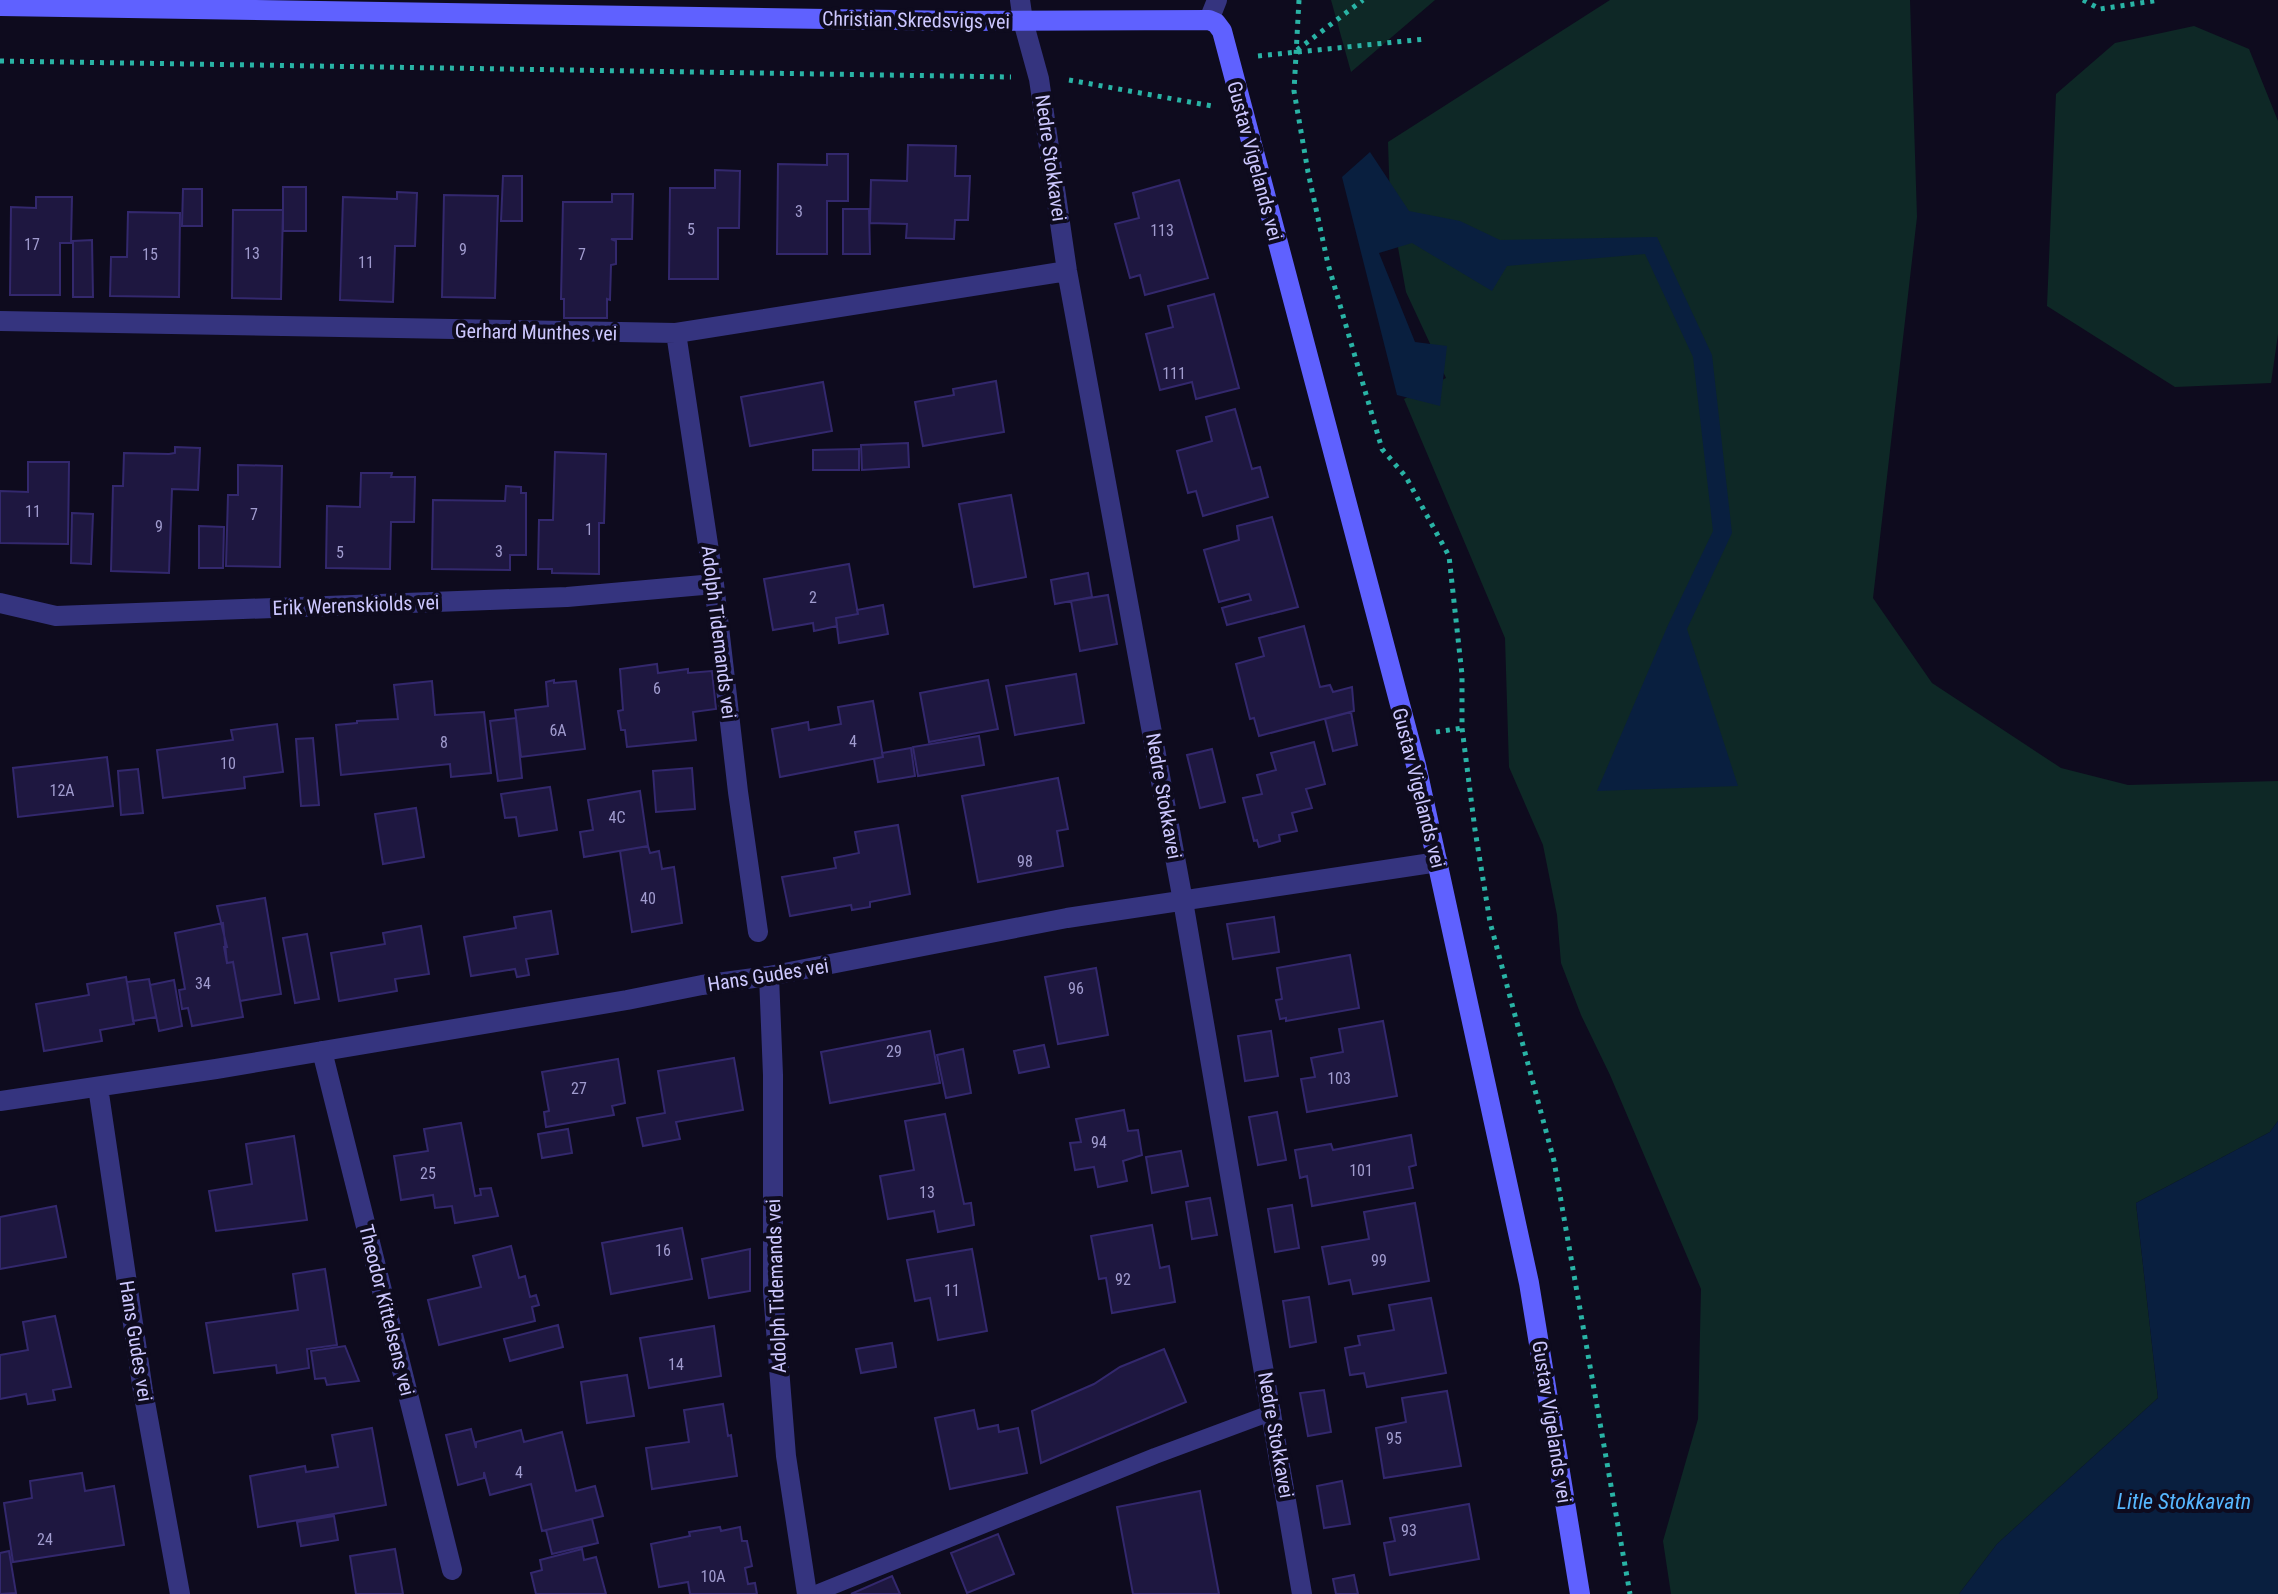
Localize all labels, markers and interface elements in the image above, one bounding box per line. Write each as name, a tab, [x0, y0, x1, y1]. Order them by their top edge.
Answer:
street label: Christian Skredsvigs vei	[822, 6, 1010, 34]
street label: Gustav Vigelands vei	[1222, 79, 1288, 243]
street label: Nedre Stokkavei	[1030, 93, 1072, 223]
house number: 3	[795, 202, 803, 221]
house number: 5	[687, 220, 695, 239]
house number: 113	[1150, 221, 1174, 240]
house number: 17	[24, 235, 40, 254]
house number: 9	[459, 240, 467, 259]
house number: 13	[244, 244, 260, 263]
house number: 15	[142, 245, 158, 264]
house number: 7	[578, 245, 586, 264]
house number: 11	[358, 253, 374, 272]
street label: Gerhard Munthes vei	[455, 319, 617, 345]
house number: 111	[1162, 364, 1186, 383]
house number: 11	[25, 502, 41, 521]
house number: 7	[250, 505, 258, 524]
house number: 9	[155, 517, 163, 536]
house number: 1	[585, 520, 593, 539]
house number: 3	[495, 542, 503, 561]
house number: 5	[336, 543, 344, 562]
street label: Adolph Tidemands vei	[696, 544, 742, 720]
house number: 2	[809, 588, 817, 607]
street label: Erik Werenskiolds vei	[272, 590, 440, 620]
house number: 6	[653, 679, 661, 698]
street label: Gustav Vigelands vei	[1388, 706, 1450, 870]
house number: 6A	[549, 721, 567, 740]
street label: Nedre Stokkavei	[1141, 731, 1187, 861]
house number: 4	[849, 732, 857, 751]
house number: 8	[440, 733, 448, 752]
house number: 10	[220, 754, 236, 773]
house number: 12A	[49, 781, 75, 800]
house number: 4C	[609, 808, 625, 827]
house number: 98	[1017, 852, 1033, 871]
house number: 40	[640, 889, 656, 908]
street label: Hans Gudes vei	[706, 954, 830, 996]
house number: 34	[195, 974, 211, 993]
house number: 96	[1068, 979, 1084, 998]
house number: 29	[886, 1042, 902, 1061]
house number: 103	[1327, 1069, 1351, 1088]
house number: 27	[571, 1079, 587, 1098]
house number: 94	[1091, 1133, 1107, 1152]
house number: 101	[1349, 1161, 1373, 1180]
house number: 25	[420, 1164, 436, 1183]
house number: 13	[919, 1183, 935, 1202]
street label: Adolph Tidemands vei	[761, 1198, 791, 1374]
street label: Theodor Kittelsens vei	[354, 1222, 420, 1398]
house number: 16	[655, 1241, 671, 1260]
house number: 99	[1371, 1251, 1387, 1270]
house number: 92	[1115, 1270, 1131, 1289]
street label: Hans Gudes vei	[115, 1279, 157, 1403]
house number: 11	[944, 1281, 960, 1300]
street label: Gustav Vigelands vei	[1527, 1339, 1577, 1505]
house number: 14	[668, 1355, 684, 1374]
street label: Nedre Stokkavei	[1253, 1370, 1299, 1500]
house number: 95	[1386, 1429, 1402, 1448]
house number: 4	[515, 1463, 523, 1482]
water label: Litle Stokkavatn	[2117, 1489, 2251, 1514]
house number: 93	[1401, 1521, 1417, 1540]
house number: 24	[37, 1530, 53, 1549]
house number: 10A	[700, 1567, 726, 1586]

